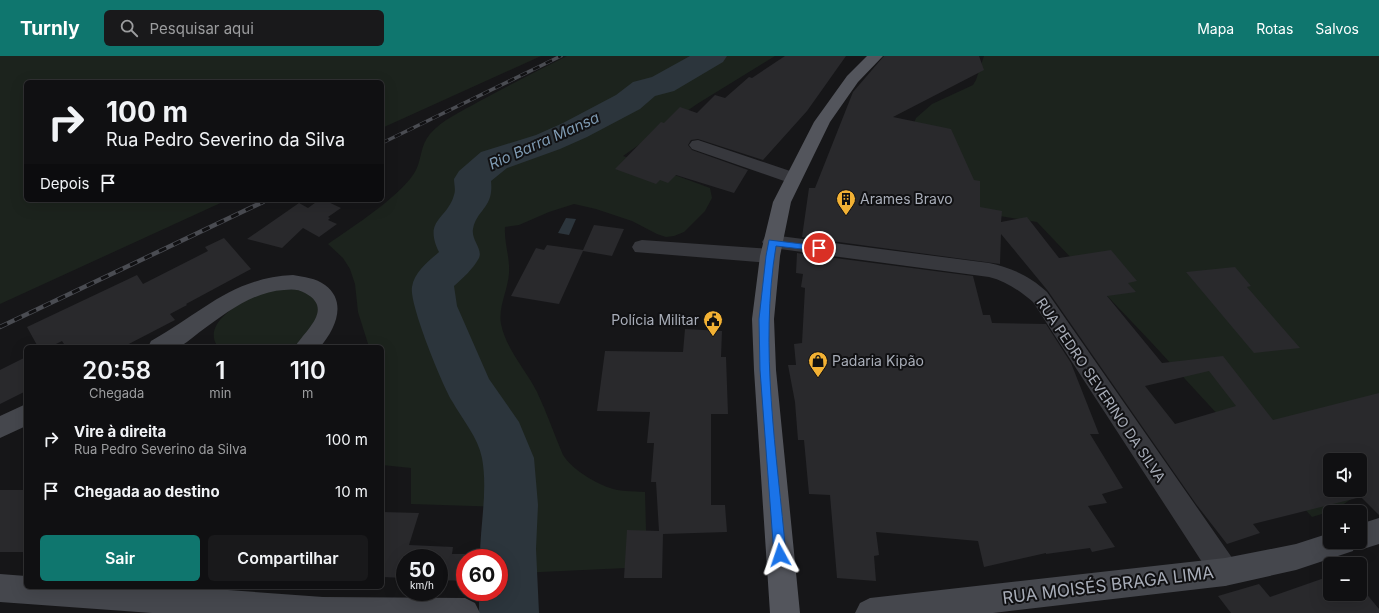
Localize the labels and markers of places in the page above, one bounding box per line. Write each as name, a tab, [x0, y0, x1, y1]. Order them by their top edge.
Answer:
building icon: Arames Bravo	[835, 188, 857, 216]
place label: Arames Bravo	[860, 190, 953, 207]
pin	[802, 231, 836, 265]
public building icon: Polícia Militar	[702, 309, 724, 337]
place label: Polícia Militar	[611, 311, 699, 328]
shop icon: Padaria Kipão	[807, 350, 829, 378]
place label: Padaria Kipão	[832, 352, 924, 369]

